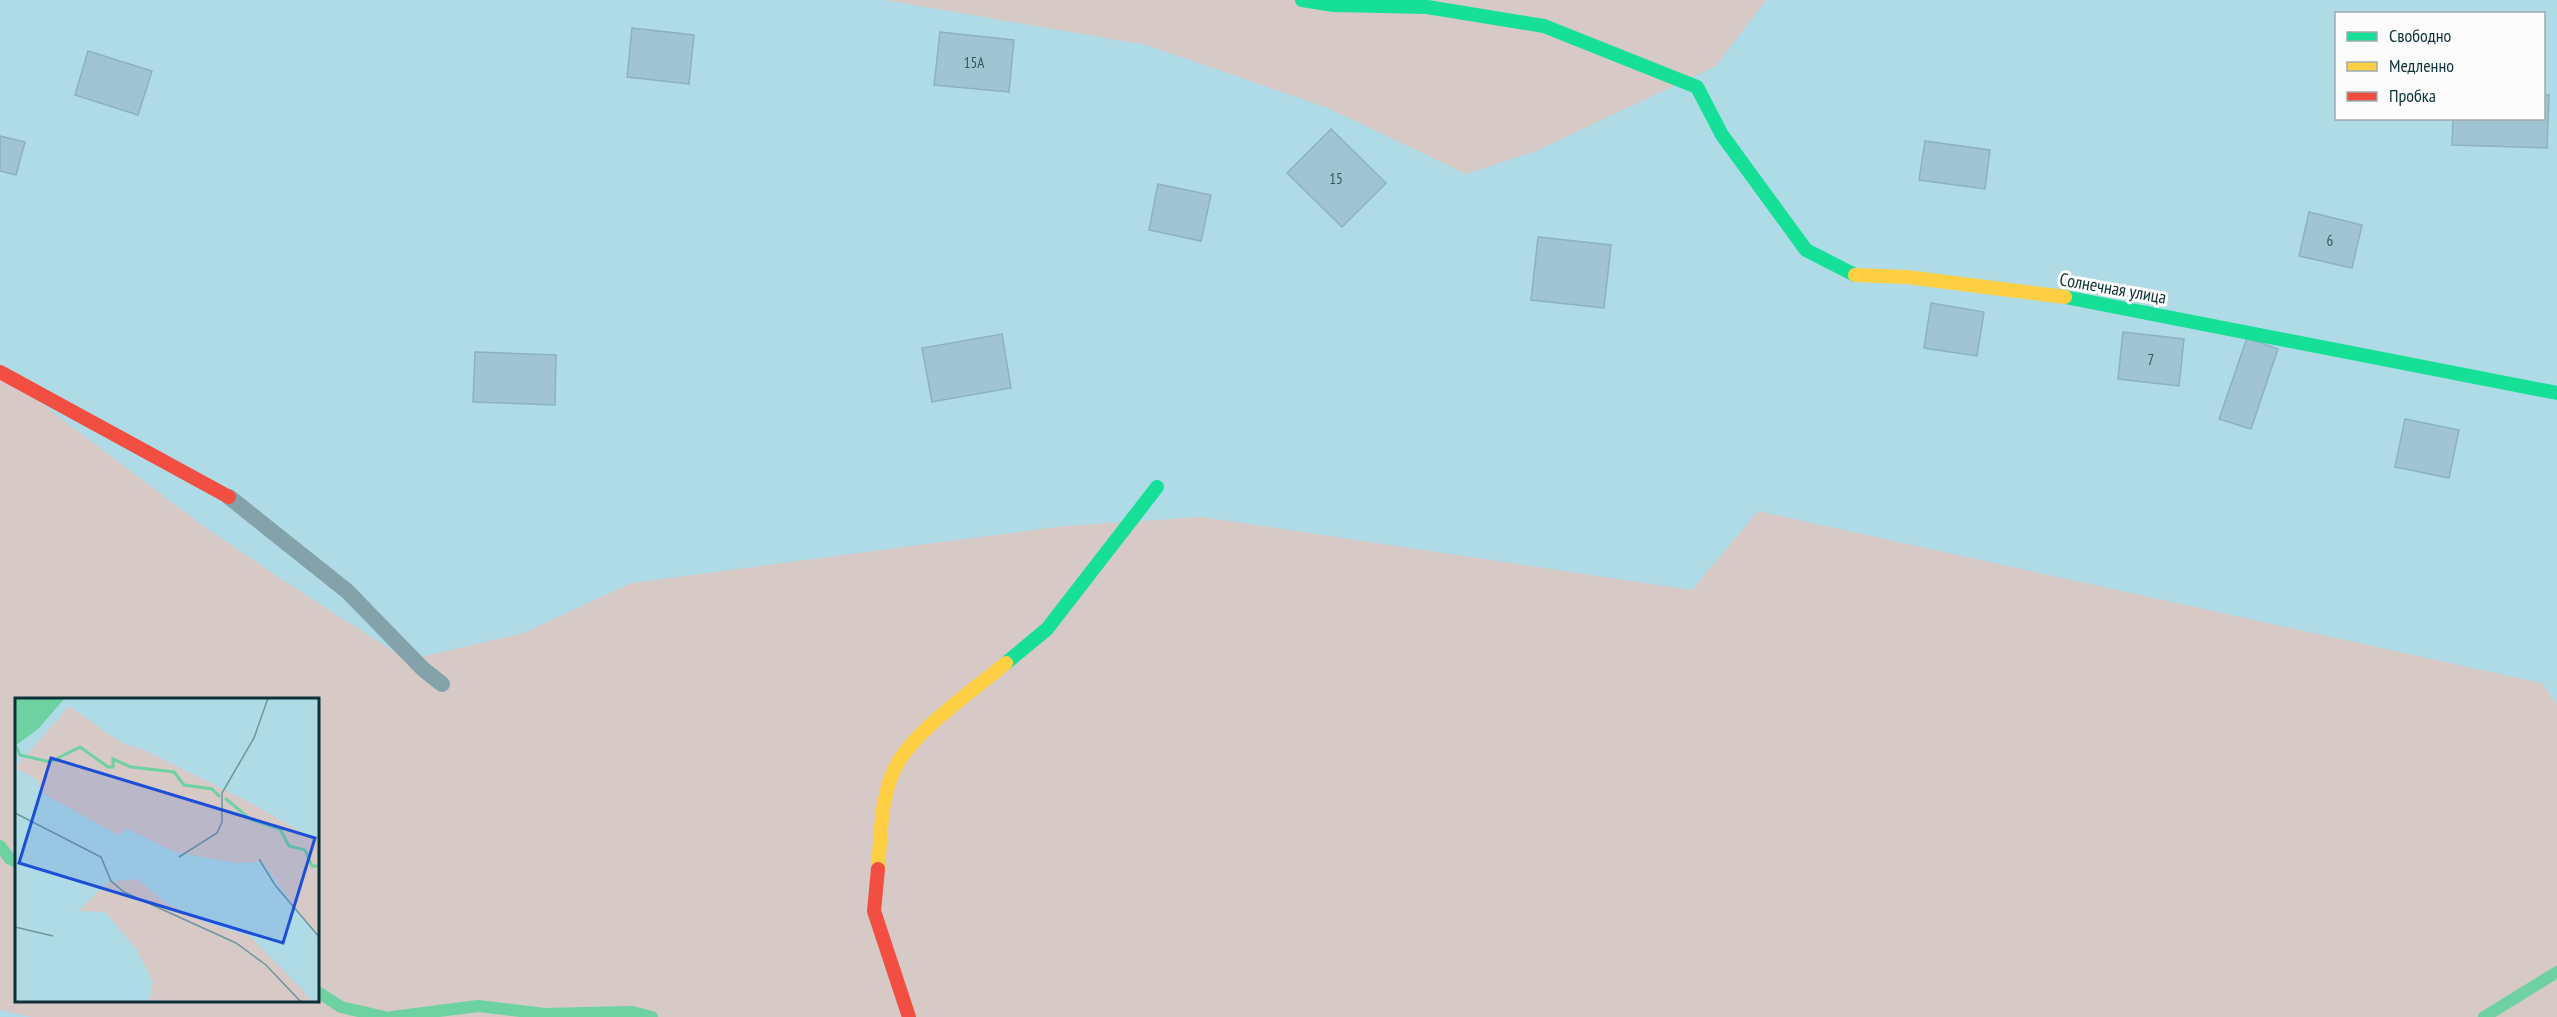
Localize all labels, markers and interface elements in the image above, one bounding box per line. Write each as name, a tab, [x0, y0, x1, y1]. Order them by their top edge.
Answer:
legend	[2335, 12, 2545, 120]
text: Свободно	[2389, 24, 2452, 47]
house number: 15А	[964, 53, 985, 72]
text: Медленно	[2389, 54, 2454, 77]
text: Пробка	[2389, 84, 2436, 107]
house number: 15	[1329, 169, 1343, 188]
house number: 6	[2327, 231, 2334, 250]
street label: Солнечная улица	[2058, 267, 2168, 309]
house number: 7	[2148, 350, 2154, 369]
inset map	[15, 698, 320, 1002]

